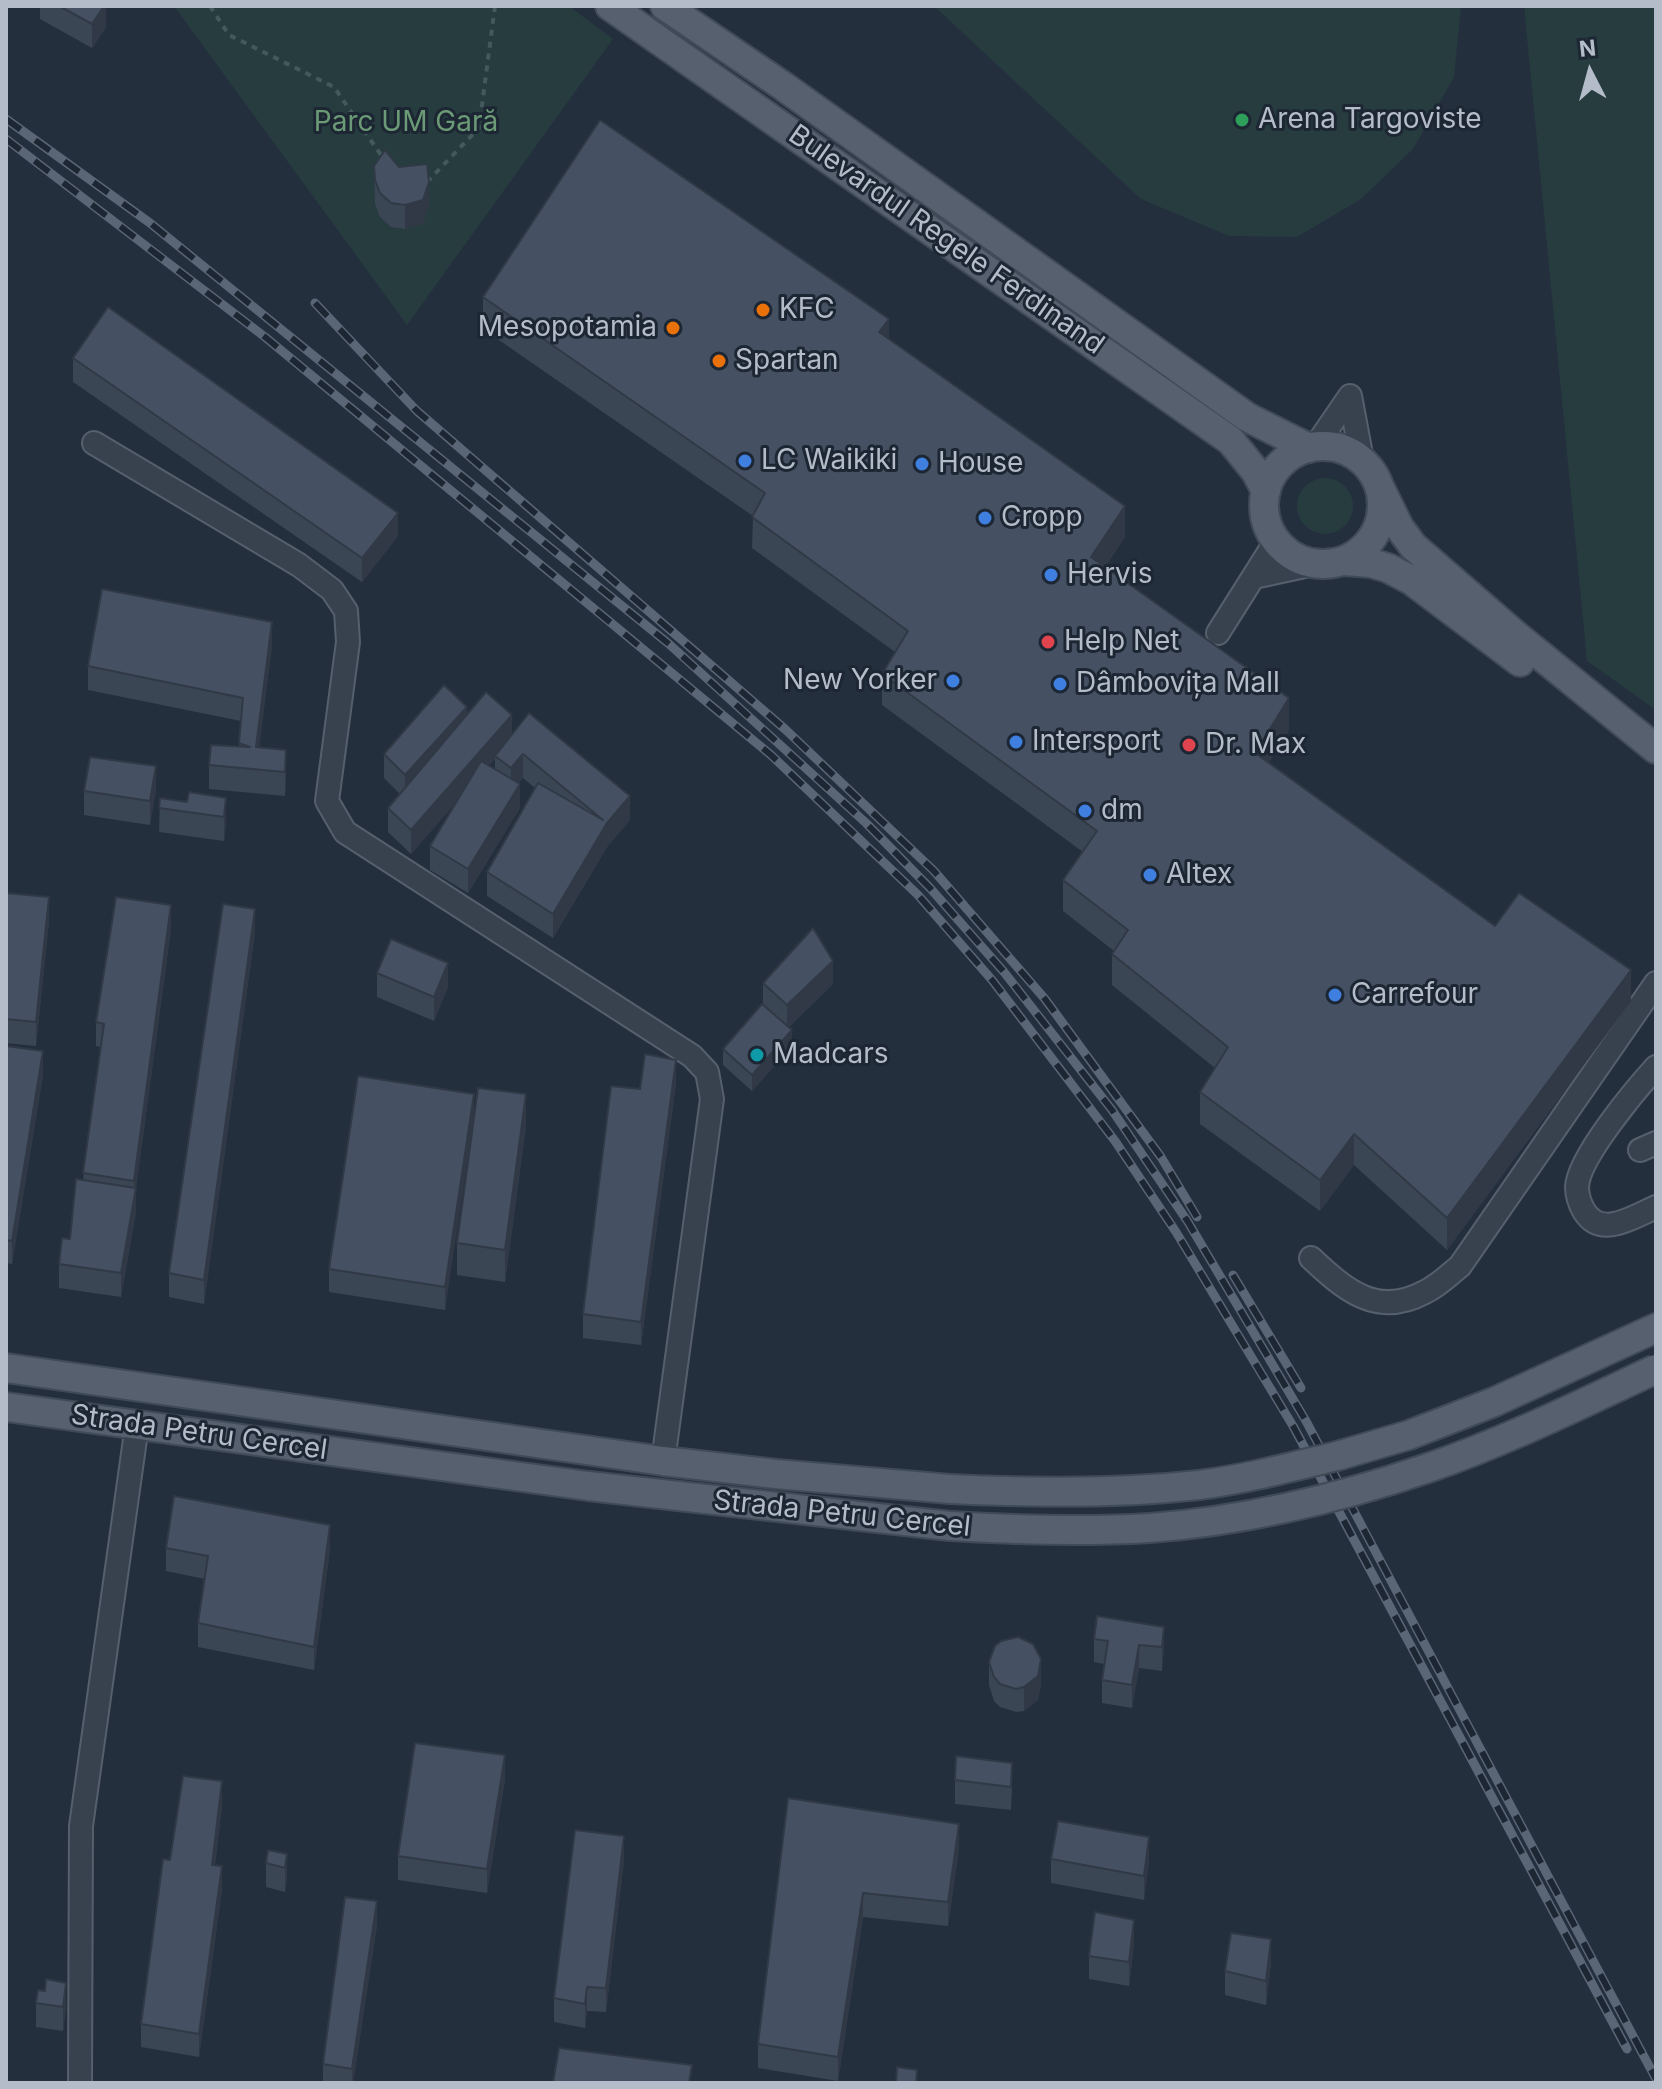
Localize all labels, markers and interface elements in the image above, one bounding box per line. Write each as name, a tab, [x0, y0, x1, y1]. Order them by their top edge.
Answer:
north arrow	[1550, 32, 1630, 112]
text: N	[1578, 34, 1597, 62]
place label: Arena Targoviste	[1258, 103, 1482, 137]
park label: Parc UM Gară	[314, 106, 498, 140]
marker: Arena Targoviste	[1233, 111, 1251, 129]
street label: Bulevardul Regele Ferdinand	[782, 118, 1110, 362]
place label: KFC	[779, 293, 835, 327]
marker: KFC	[754, 301, 772, 319]
place label: Mesopotamia	[478, 311, 657, 345]
marker: Mesopotamia	[664, 319, 682, 337]
place label: Spartan	[735, 344, 839, 378]
marker: Spartan	[710, 352, 728, 370]
place label: LC Waikiki	[761, 444, 897, 478]
place label: House	[938, 447, 1023, 481]
marker: LC Waikiki	[736, 452, 754, 470]
marker: House	[913, 455, 931, 473]
place label: Cropp	[1001, 501, 1083, 535]
marker: Cropp	[976, 509, 994, 527]
place label: Hervis	[1067, 558, 1152, 592]
marker: Hervis	[1042, 566, 1060, 584]
place label: Help Net	[1064, 625, 1180, 659]
marker: Help Net	[1039, 633, 1057, 651]
place label: New Yorker	[783, 664, 937, 698]
place label: Dâmbovița Mall	[1076, 667, 1280, 701]
marker: New Yorker	[944, 672, 962, 690]
marker: Dâmbovița Mall	[1051, 675, 1069, 693]
place label: Intersport	[1032, 725, 1161, 759]
place label: Dr. Max	[1205, 728, 1306, 762]
marker: Intersport	[1007, 733, 1025, 751]
marker: Dr. Max	[1180, 736, 1198, 754]
place label: dm	[1101, 794, 1143, 828]
marker: dm	[1076, 802, 1094, 820]
place label: Altex	[1166, 858, 1232, 892]
marker: Altex	[1141, 866, 1159, 884]
place label: Carrefour	[1351, 978, 1478, 1012]
marker: Carrefour	[1326, 986, 1344, 1004]
place label: Madcars	[773, 1038, 888, 1072]
marker: Madcars	[748, 1046, 766, 1064]
street label: Strada Petru Cercel	[69, 1398, 329, 1468]
street label: Strada Petru Cercel	[712, 1484, 972, 1544]

